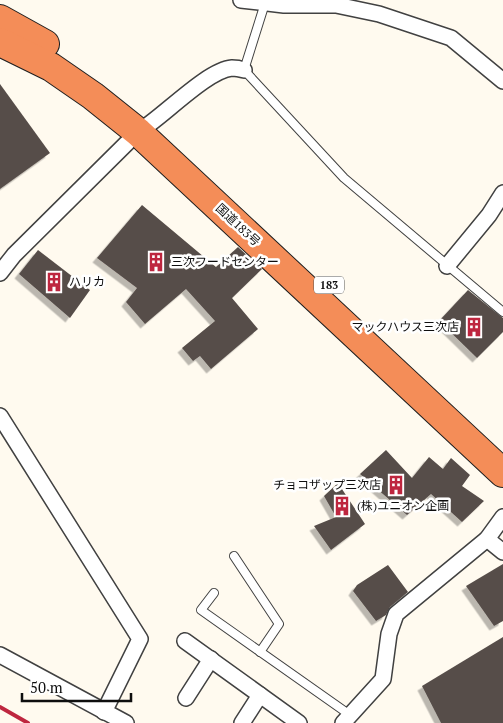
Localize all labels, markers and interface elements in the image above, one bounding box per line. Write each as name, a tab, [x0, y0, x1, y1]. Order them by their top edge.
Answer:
street label: 国道183号	[213, 200, 264, 249]
building icon: 三次フードセンター	[145, 251, 167, 273]
place label: 三次フードセンター	[171, 254, 279, 269]
building icon: ハリカ	[43, 271, 65, 293]
place label: ハリカ	[69, 274, 105, 289]
road number: 183	[314, 276, 344, 294]
building icon: マックハウス三次店	[463, 316, 485, 338]
place label: マックハウス三次店	[352, 319, 459, 334]
building icon: チョコザップ三次店	[385, 474, 407, 496]
place label: チョコザップ三次店	[273, 477, 381, 492]
building icon: (株)ユニオン企画	[331, 495, 353, 517]
place label: (株)ユニオン企画	[357, 498, 449, 513]
scale bar	[22, 670, 131, 702]
text: 50 m	[30, 677, 63, 697]

